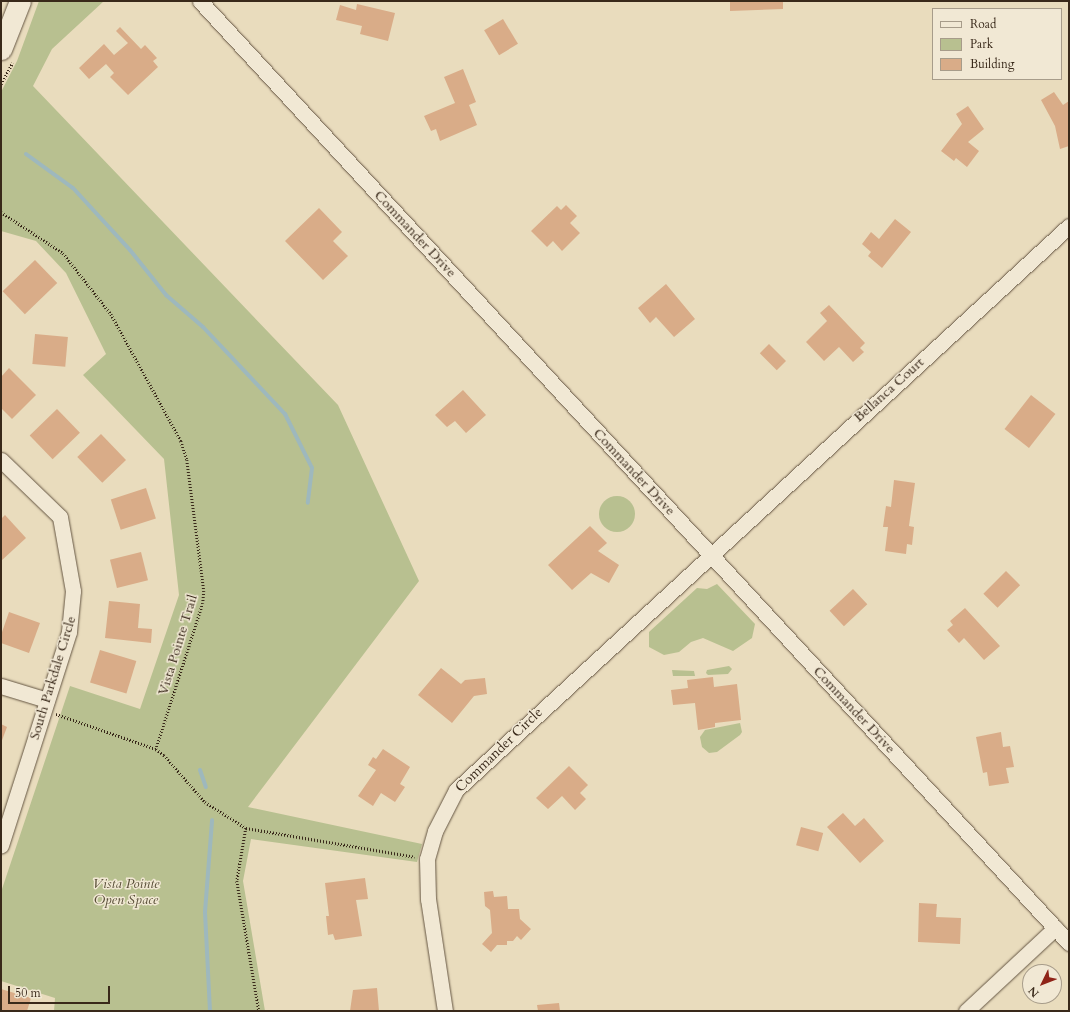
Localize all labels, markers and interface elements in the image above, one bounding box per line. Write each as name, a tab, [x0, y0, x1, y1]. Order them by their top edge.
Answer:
legend	[932, 8, 1062, 80]
text: Road	[970, 16, 996, 32]
text: Park	[970, 36, 993, 52]
text: Building	[970, 56, 1014, 72]
street label: Commander Drive	[370, 187, 460, 281]
street label: Bellanca Court	[850, 354, 928, 426]
street label: Commander Drive	[589, 425, 679, 519]
street label: Vista Pointe Trail	[155, 593, 201, 697]
street label: South Parkdale Circle	[26, 614, 80, 742]
street label: Commander Drive	[809, 663, 899, 757]
street label: Commander Circle	[452, 704, 546, 796]
park label: Vista Pointe Open Space	[92, 876, 160, 908]
north arrow	[1022, 964, 1062, 1004]
scale bar	[10, 978, 112, 1004]
text: N	[1025, 983, 1042, 1000]
text: 50 m	[15, 985, 41, 1001]

